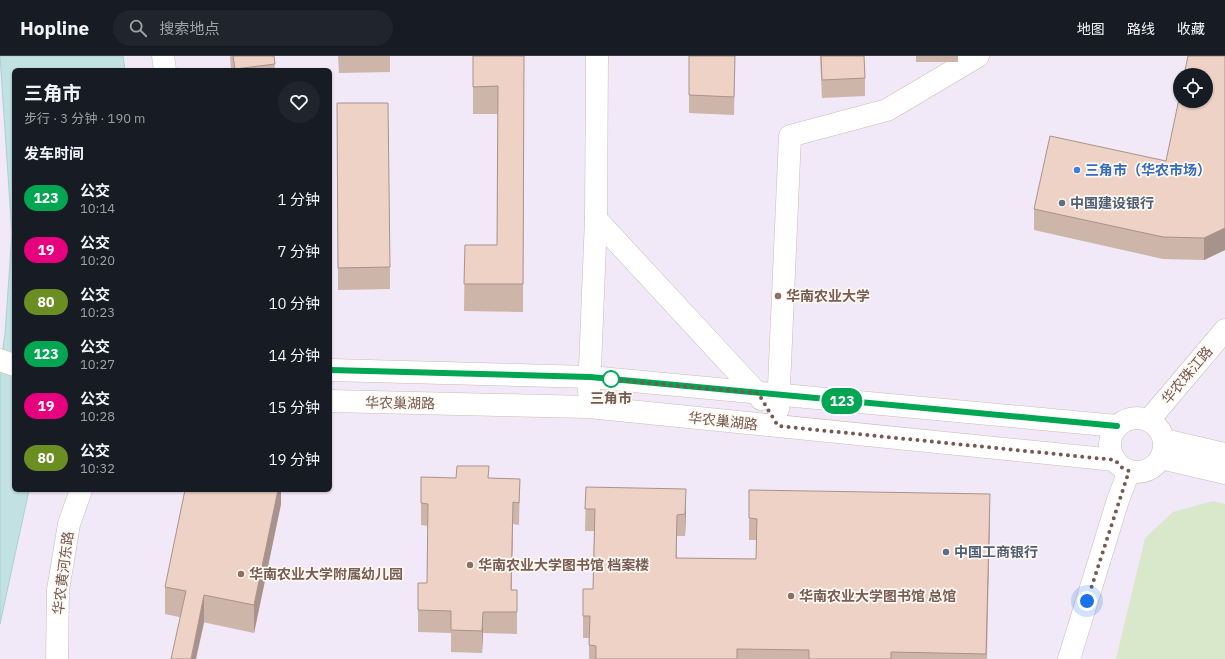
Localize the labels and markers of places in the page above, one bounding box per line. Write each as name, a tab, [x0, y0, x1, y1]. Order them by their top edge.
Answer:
place label: 三角市（华农市场）	[1085, 161, 1211, 179]
marker: 三角市（华农市场）	[1072, 165, 1082, 175]
place label: 中国建设银行	[1070, 194, 1154, 212]
marker: 中国建设银行	[1057, 198, 1067, 208]
place label: 华南农业大学	[786, 287, 870, 305]
marker: 华南农业大学	[773, 291, 783, 301]
marker: 三角市	[602, 370, 620, 388]
place label: 三角市	[590, 389, 632, 407]
place label: 中国工商银行	[954, 543, 1038, 561]
marker: 中国工商银行	[941, 547, 951, 557]
place label: 华南农业大学图书馆 档案楼	[478, 556, 649, 574]
marker: 华南农业大学图书馆 档案楼	[465, 560, 475, 570]
place label: 华南农业大学附属幼儿园	[249, 565, 403, 583]
marker: 华南农业大学附属幼儿园	[236, 569, 246, 579]
place label: 华南农业大学图书馆 总馆	[799, 587, 956, 605]
marker: 华南农业大学图书馆 总馆	[786, 591, 796, 601]

